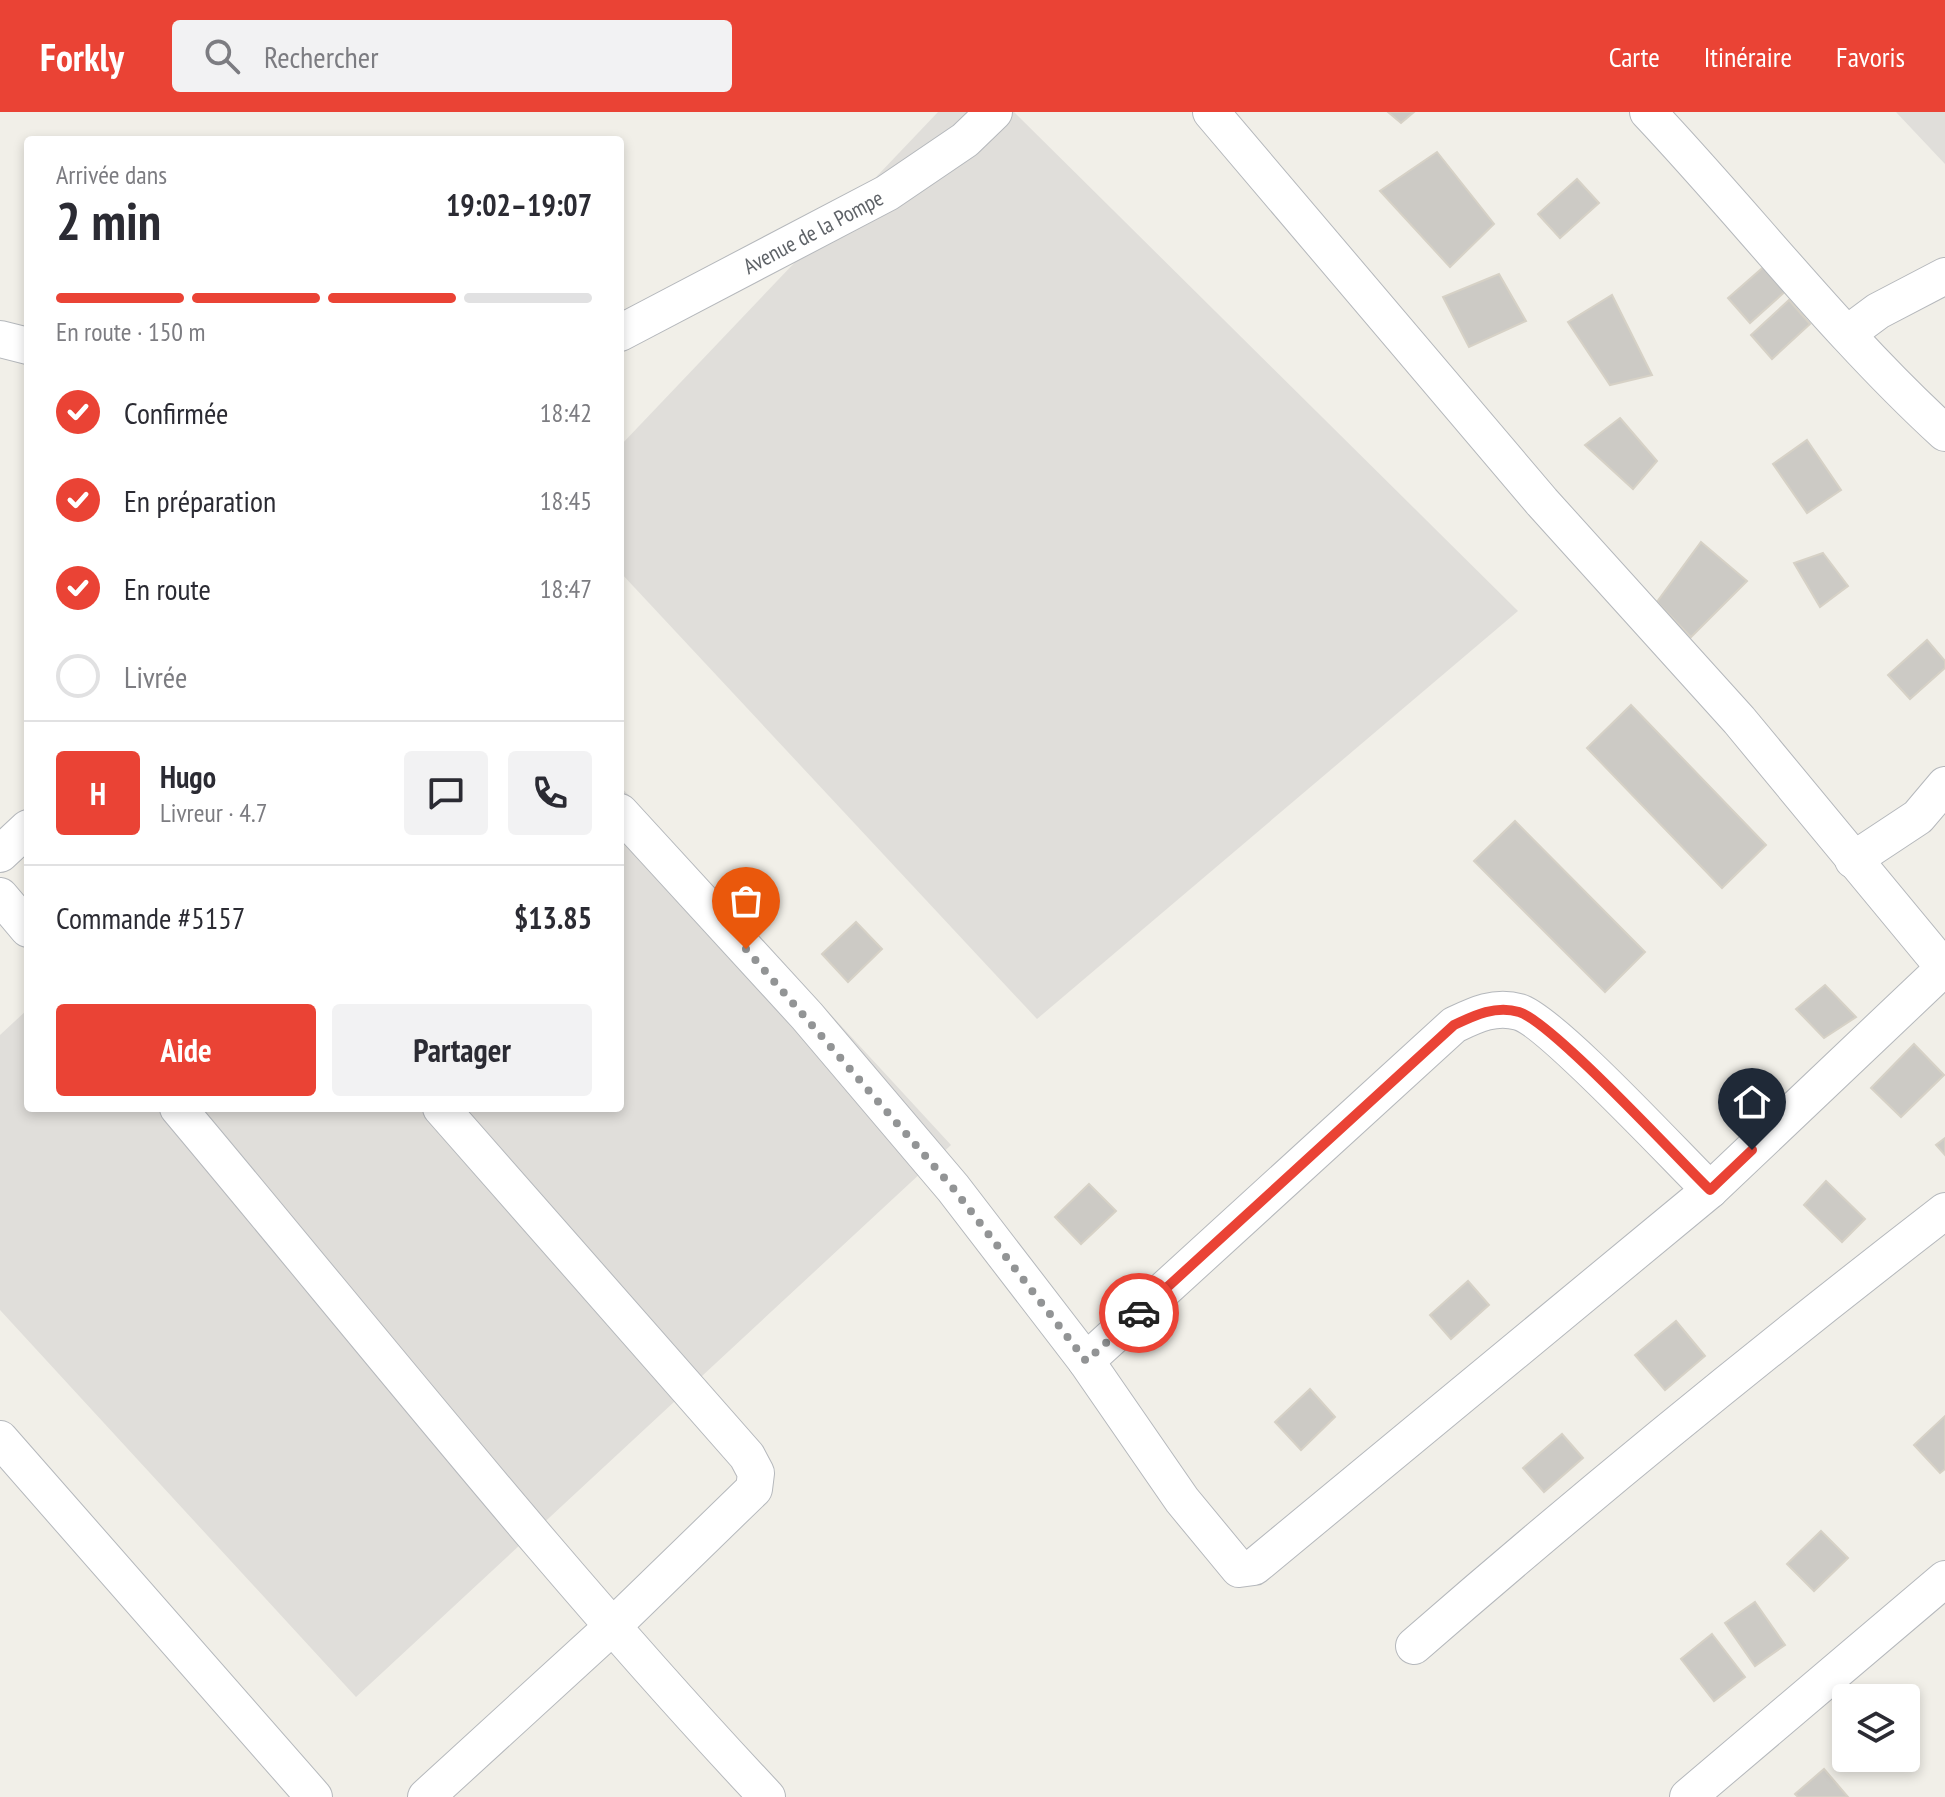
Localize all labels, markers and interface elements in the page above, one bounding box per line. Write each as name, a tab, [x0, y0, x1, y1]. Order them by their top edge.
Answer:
search box	[172, 20, 732, 92]
text: Forkly	[40, 32, 124, 81]
icon: search	[200, 34, 244, 78]
text: Rechercher	[264, 37, 378, 76]
text: Carte	[1609, 38, 1660, 75]
text: Itinéraire	[1704, 38, 1792, 75]
text: Favoris	[1836, 38, 1905, 75]
text: Arrivée dans	[56, 158, 167, 191]
street label: Avenue de la Pompe	[738, 184, 888, 280]
text: 19:02–19:07	[446, 185, 592, 224]
text: 2 min	[56, 187, 161, 254]
text: En route · 150 m	[56, 315, 206, 348]
icon: check	[56, 390, 100, 434]
text: Confirmée	[124, 393, 228, 432]
text: 18:42	[540, 396, 592, 429]
icon: check	[56, 478, 100, 522]
text: En préparation	[124, 481, 276, 520]
text: 18:45	[540, 484, 592, 517]
icon: check	[56, 566, 100, 610]
text: En route	[124, 569, 211, 608]
text: 18:47	[540, 572, 592, 605]
text: Livrée	[124, 657, 187, 696]
button: chat	[404, 751, 488, 835]
button: phone	[508, 751, 592, 835]
text: Hugo	[160, 757, 216, 796]
text: H	[90, 774, 106, 813]
text: Livreur · 4.7	[160, 796, 267, 829]
pin	[712, 867, 780, 949]
icon: bag	[724, 879, 768, 923]
text: Commande #5157	[56, 898, 245, 937]
text: $13.85	[514, 898, 592, 937]
button: Aide	[56, 1004, 316, 1096]
button: Partager	[332, 1004, 592, 1096]
pin	[1718, 1068, 1786, 1150]
icon: home	[1730, 1080, 1774, 1124]
courier	[1099, 1273, 1179, 1353]
icon: car	[1117, 1291, 1161, 1335]
map controls	[1832, 1684, 1920, 1772]
button: layers	[1832, 1684, 1920, 1772]

